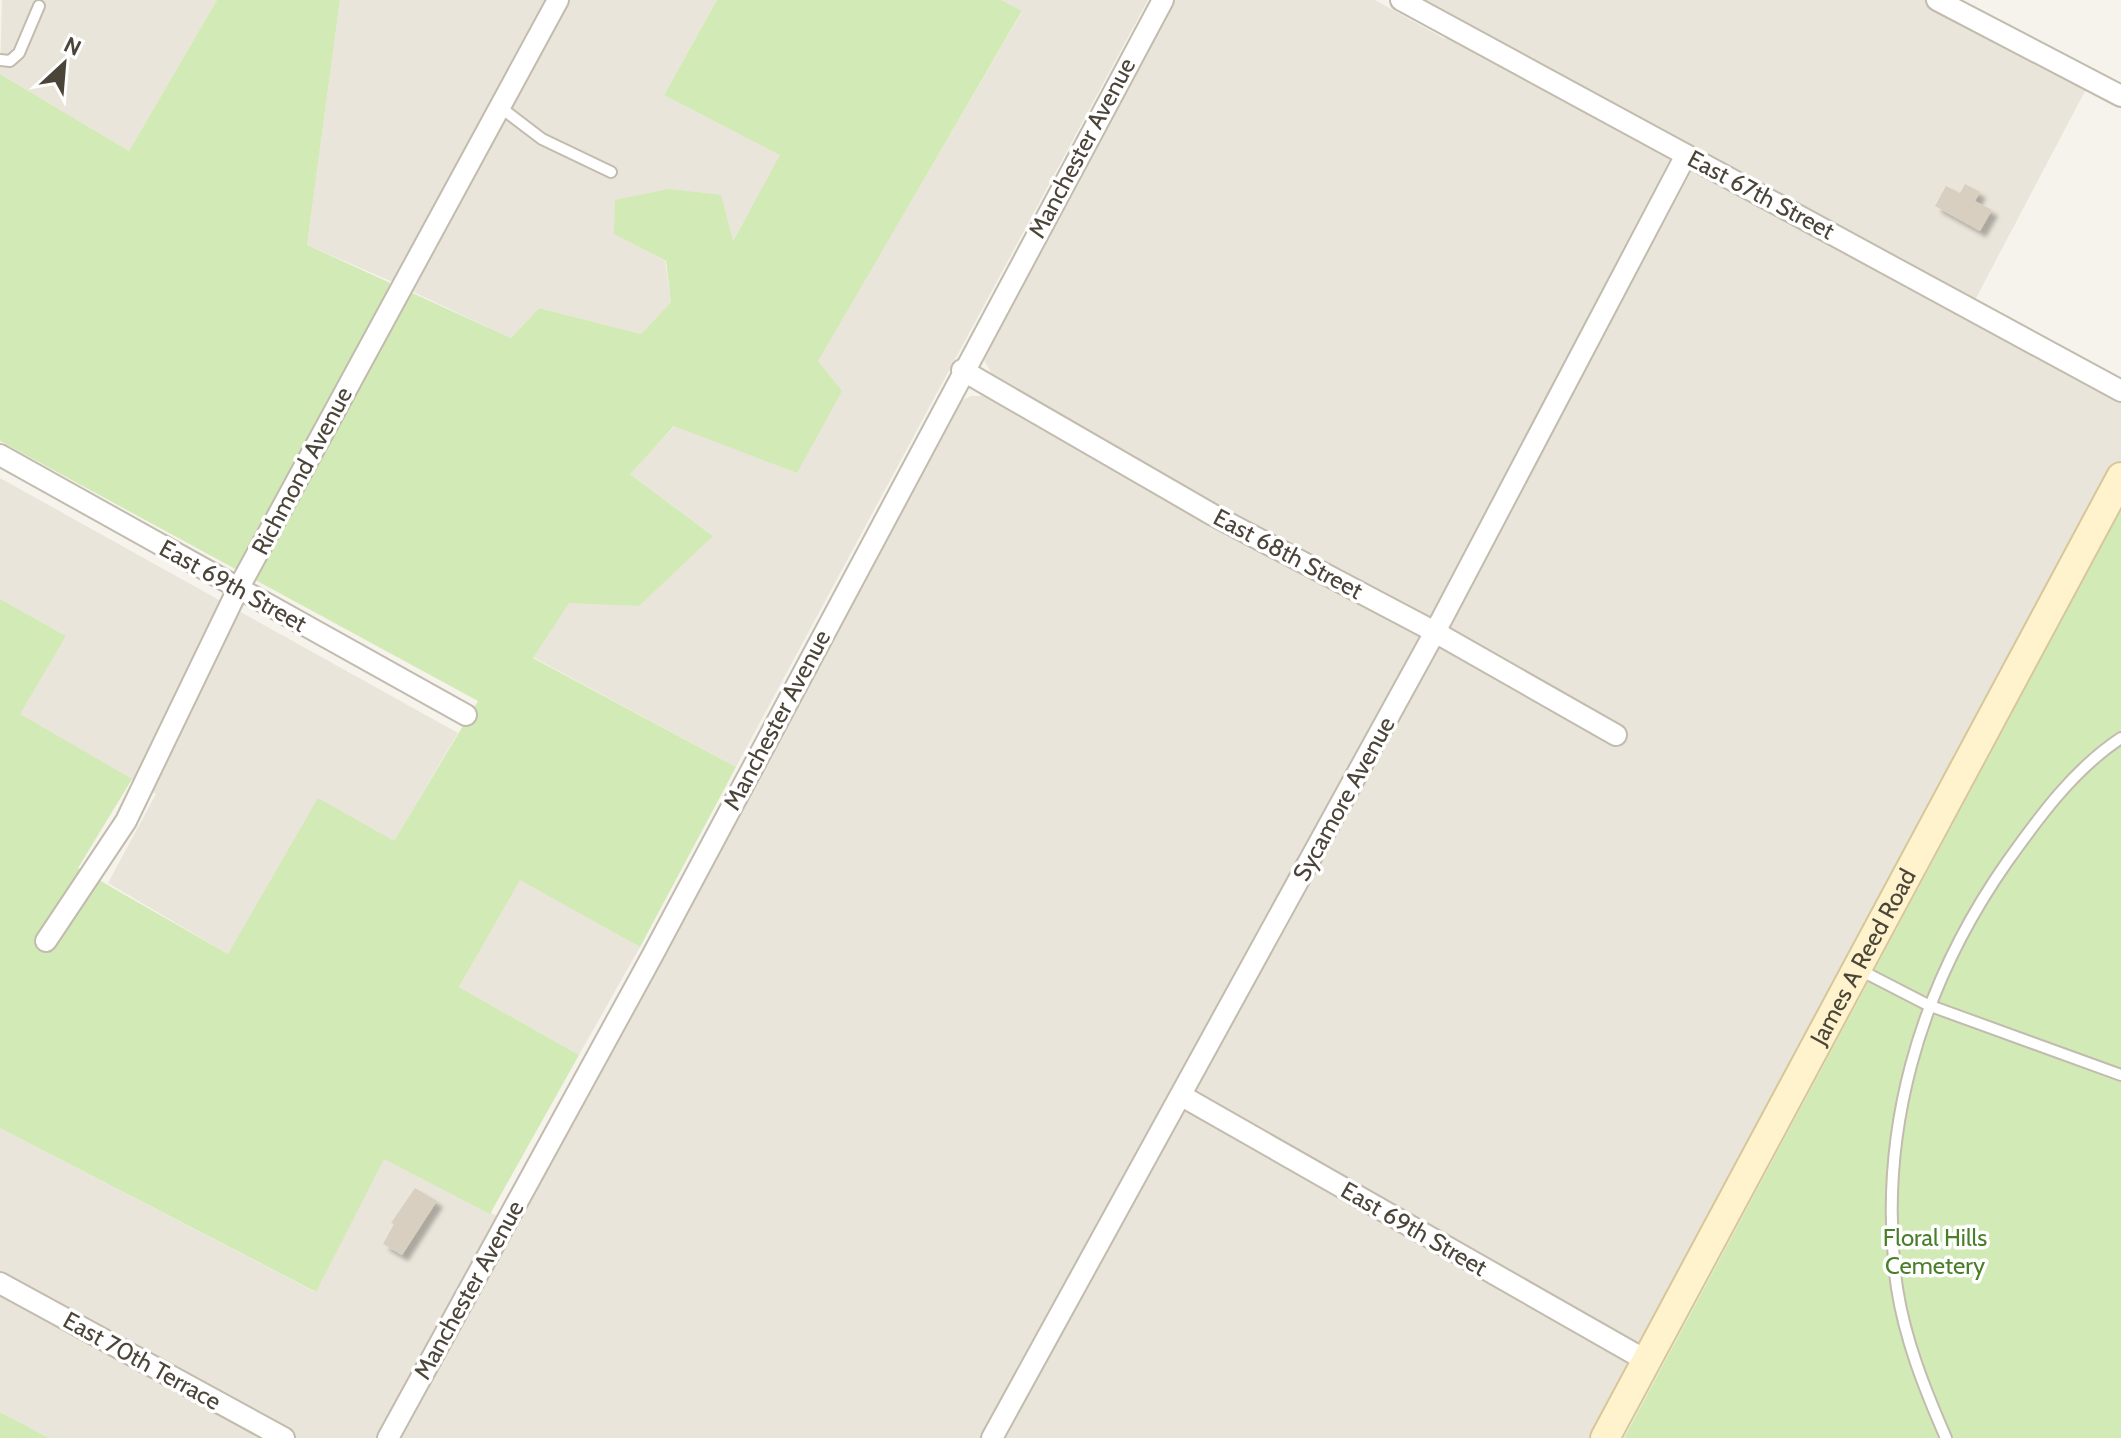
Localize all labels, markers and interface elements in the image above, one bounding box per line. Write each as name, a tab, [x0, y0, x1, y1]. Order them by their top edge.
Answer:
north arrow	[24, 24, 104, 104]
text: N	[60, 31, 85, 62]
street label: Manchester Avenue	[1022, 53, 1141, 243]
street label: East 67th Street	[1683, 144, 1840, 245]
street label: Richmond Avenue	[245, 382, 358, 560]
street label: East 68th Street	[1209, 502, 1368, 605]
street label: East 69th Street	[155, 533, 312, 638]
street label: Manchester Avenue	[717, 625, 836, 815]
street label: Sycamore Avenue	[1286, 712, 1401, 886]
street label: James A Reed Road	[1803, 864, 1922, 1051]
street label: East 69th Street	[1336, 1175, 1492, 1282]
street label: Manchester Avenue	[407, 1195, 530, 1384]
park label: Floral Hills Cemetery	[1883, 1223, 1987, 1280]
street label: East 70th Terrace	[58, 1305, 226, 1416]

